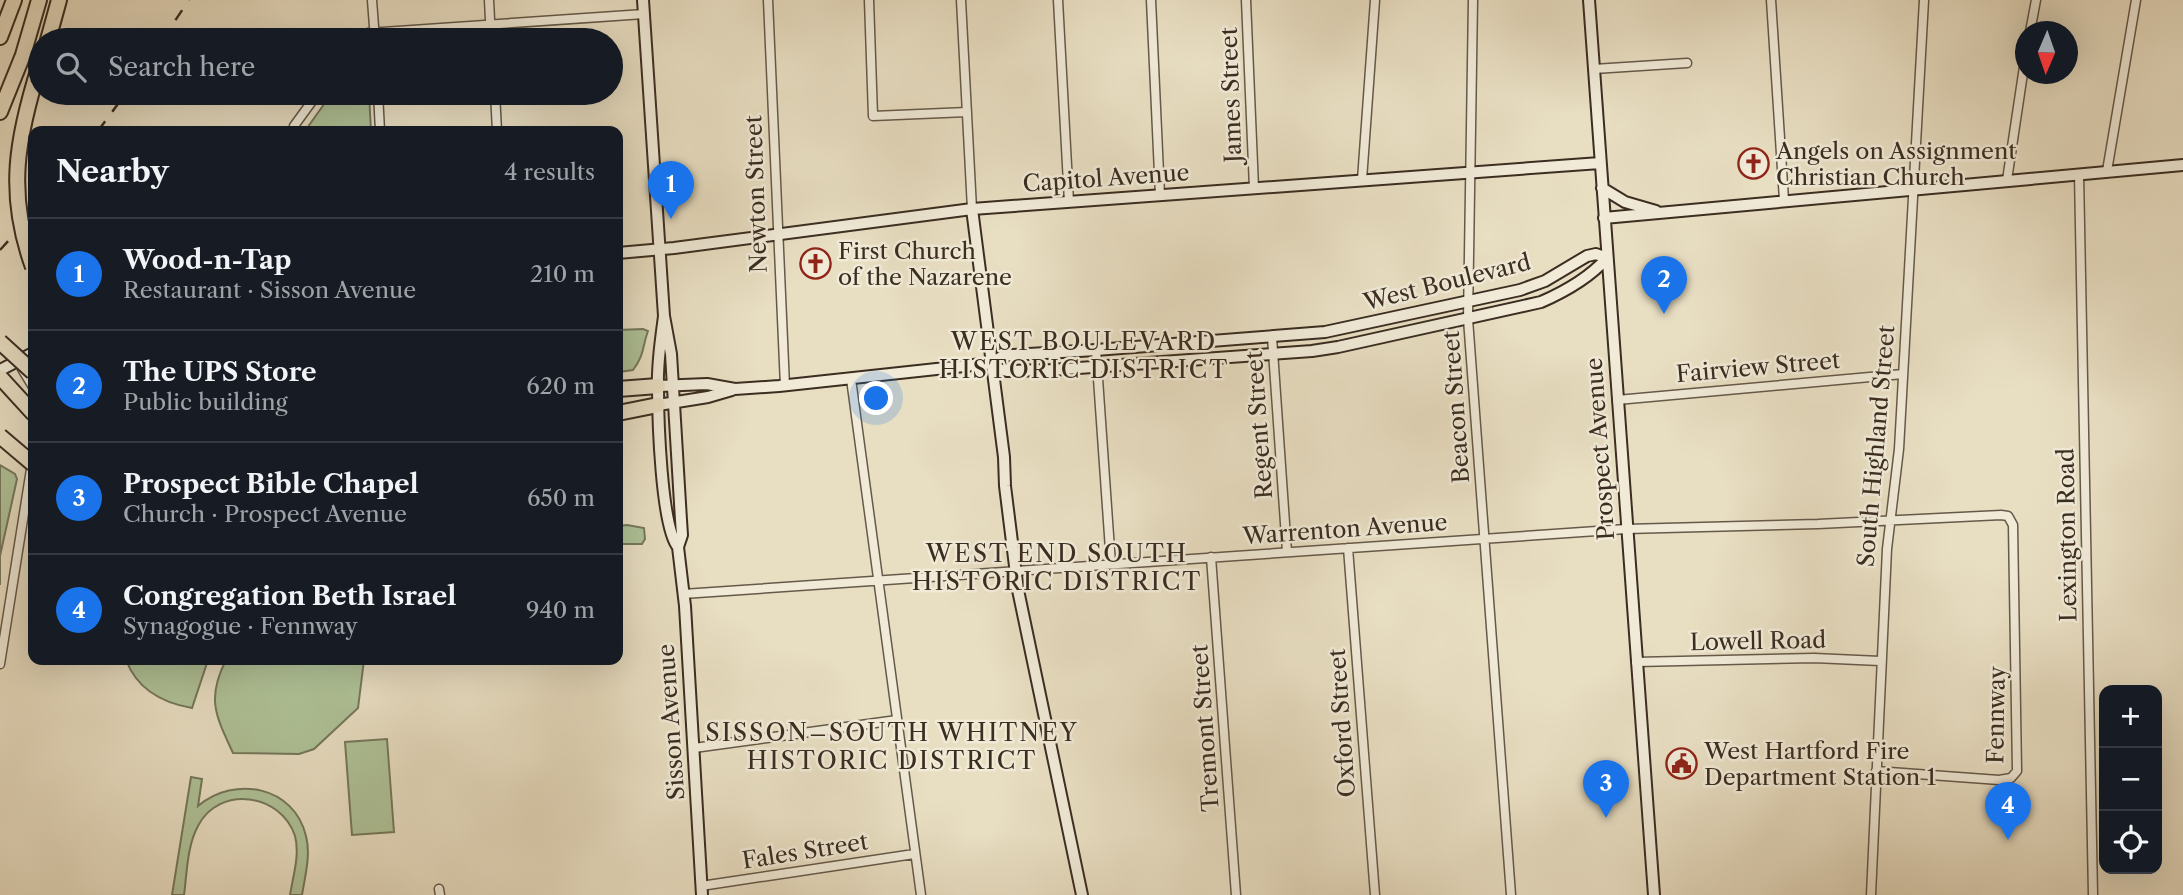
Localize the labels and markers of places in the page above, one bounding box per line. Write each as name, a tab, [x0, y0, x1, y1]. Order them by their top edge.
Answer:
place label: Angels on Assignment Christian Church	[1775, 137, 2016, 191]
church icon: Angels on Assignment Christian Church	[1736, 147, 1770, 181]
pin: 1	[648, 161, 694, 219]
place label: First Church of the Nazarene	[838, 237, 1012, 291]
church icon: First Church of the Nazarene	[798, 247, 832, 281]
pin: 2	[1641, 256, 1687, 314]
place label: West Hartford Fire Department Station 1	[1703, 737, 1936, 791]
public building icon: West Hartford Fire Department Station 1	[1664, 747, 1698, 781]
pin: 3	[1583, 760, 1629, 818]
pin: 4	[1985, 782, 2031, 840]

